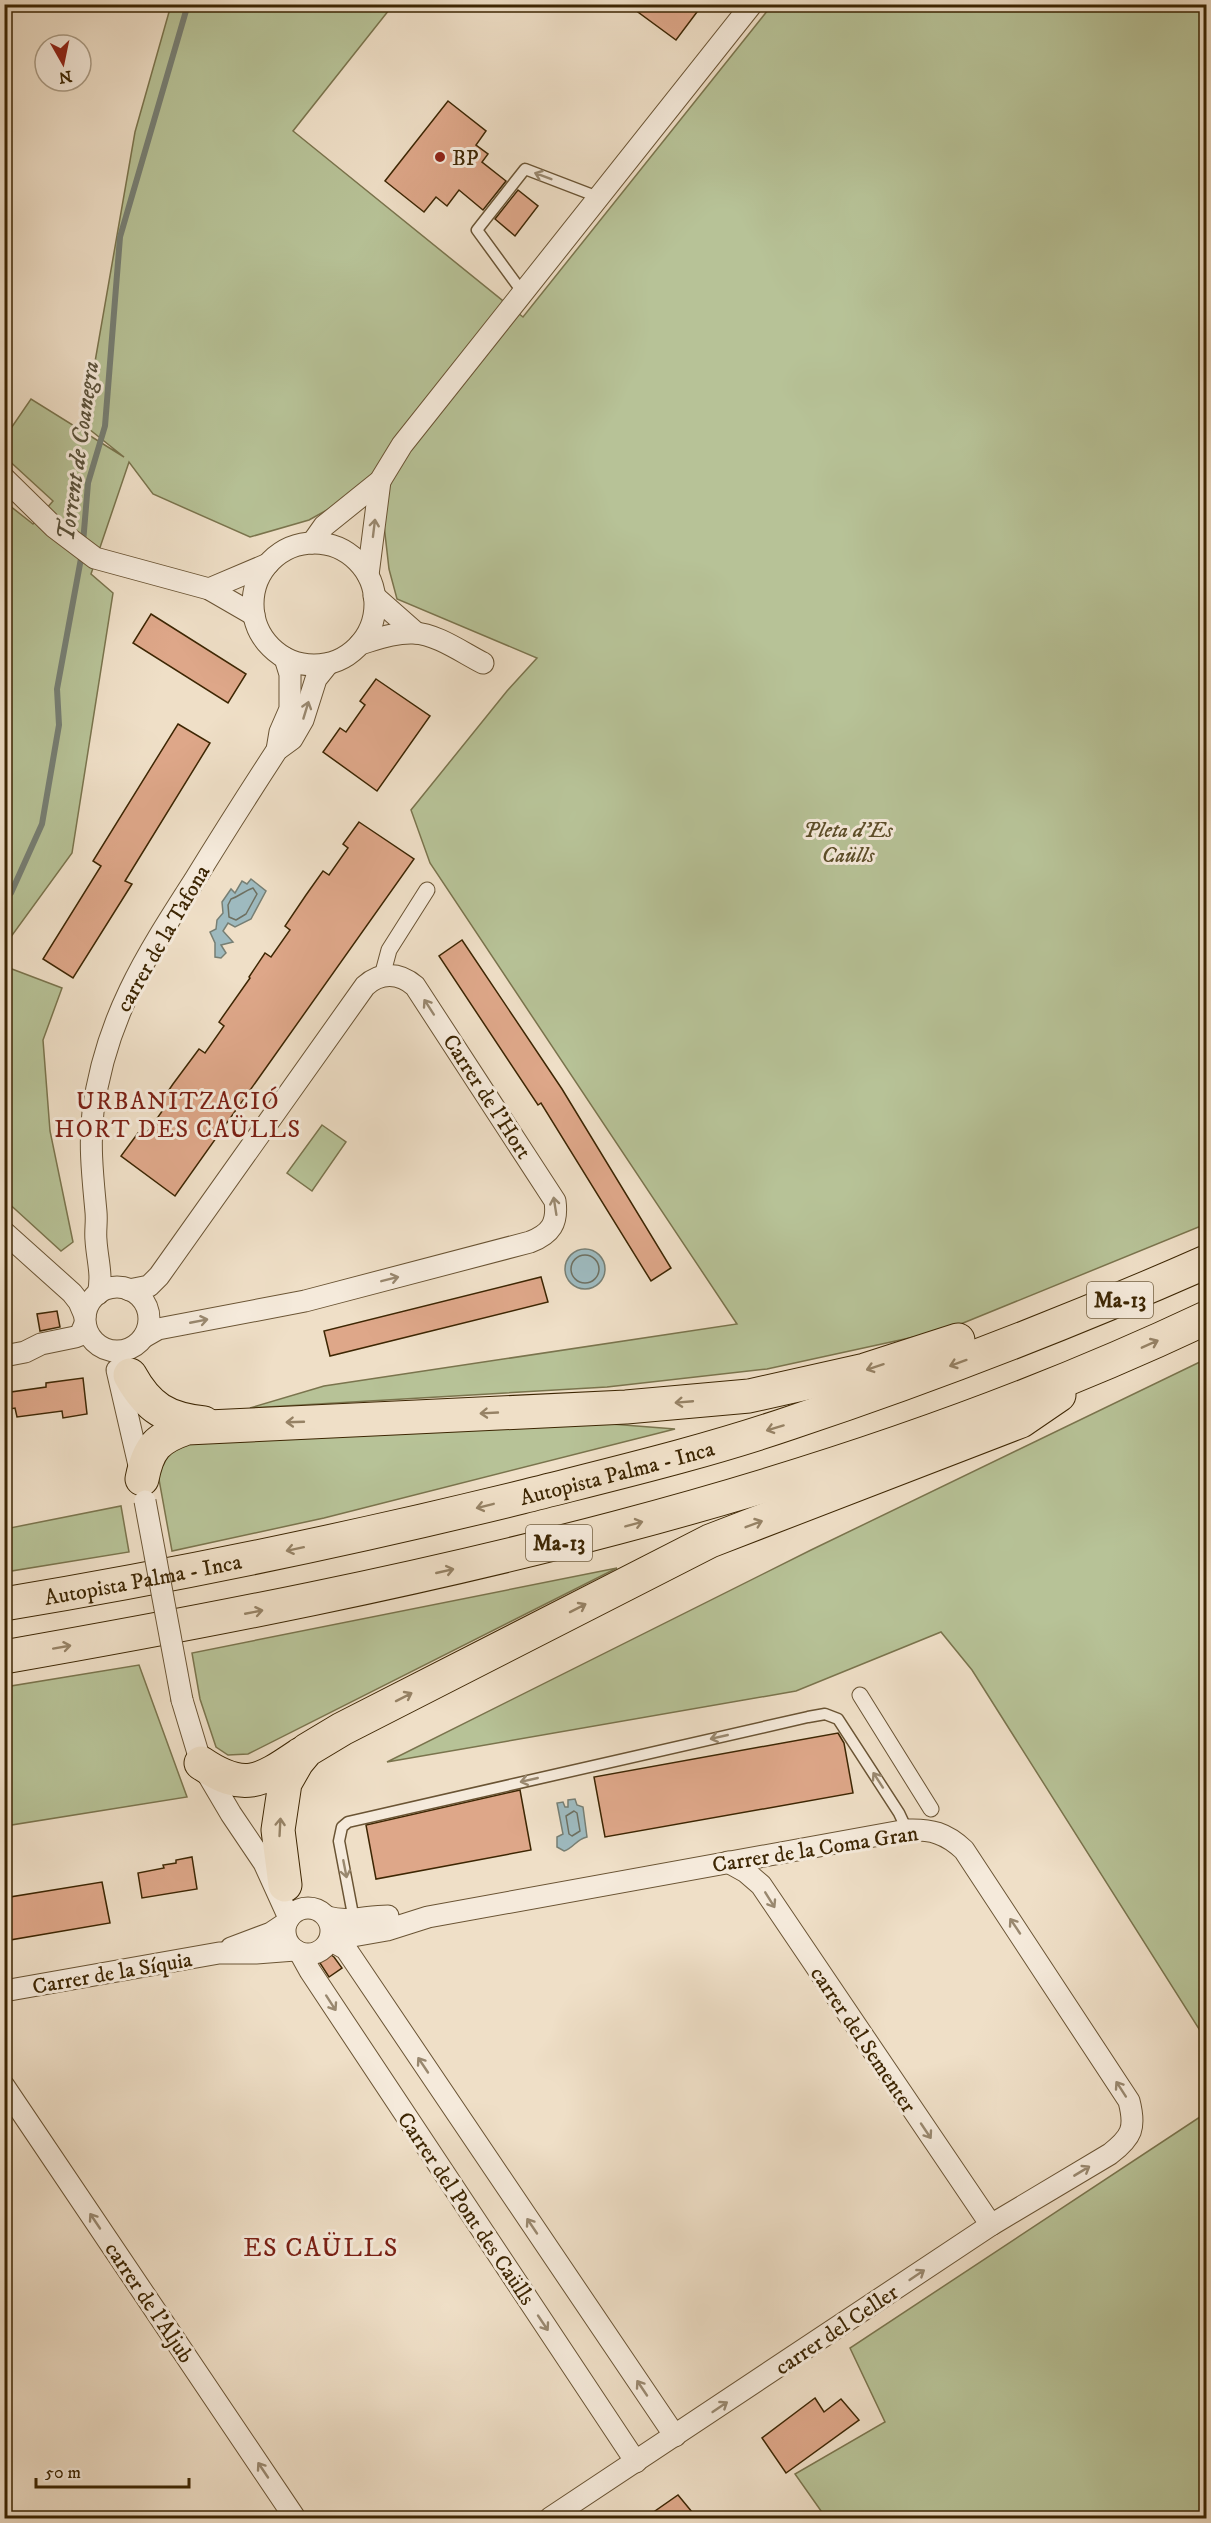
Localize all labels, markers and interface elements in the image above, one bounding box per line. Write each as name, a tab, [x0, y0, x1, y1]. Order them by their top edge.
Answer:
north arrow	[33, 33, 93, 93]
text: N	[57, 66, 73, 88]
place label: BP	[452, 145, 479, 172]
marker: BP	[433, 150, 447, 164]
one-way arrow	[534, 170, 553, 181]
water label: Torrent de Coanegra	[52, 359, 106, 543]
one-way arrow	[369, 518, 380, 538]
one-way arrow	[302, 701, 313, 720]
park label: Pleta d'Es Caülls	[803, 817, 894, 869]
street label: carrer de la Tafona	[110, 860, 217, 1017]
one-way arrow	[423, 999, 435, 1016]
street label: Carrer de l'Hort	[436, 1029, 537, 1164]
district label: URBANITZACIÓ HORT DES CAÜLLS	[54, 1086, 302, 1145]
one-way arrow	[549, 1197, 560, 1217]
one-way arrow	[380, 1272, 399, 1284]
road number: Ma-13	[1087, 1282, 1153, 1318]
one-way arrow	[189, 1315, 209, 1326]
one-way arrow	[1140, 1338, 1158, 1349]
one-way arrow	[949, 1358, 968, 1369]
one-way arrow	[866, 1362, 885, 1373]
one-way arrow	[675, 1397, 695, 1408]
one-way arrow	[480, 1408, 500, 1419]
one-way arrow	[285, 1416, 305, 1427]
one-way arrow	[766, 1423, 785, 1434]
street label: Autopista Palma - Inca	[517, 1435, 718, 1512]
one-way arrow	[476, 1500, 495, 1512]
one-way arrow	[624, 1518, 643, 1529]
one-way arrow	[744, 1518, 762, 1529]
road number: Ma-13	[526, 1525, 592, 1561]
one-way arrow	[286, 1544, 305, 1556]
street label: Autopista Palma - Inca	[42, 1548, 245, 1612]
one-way arrow	[435, 1564, 454, 1576]
one-way arrow	[569, 1602, 587, 1614]
one-way arrow	[244, 1606, 263, 1617]
one-way arrow	[52, 1641, 71, 1652]
one-way arrow	[395, 1691, 412, 1703]
one-way arrow	[710, 1732, 729, 1743]
one-way arrow	[872, 1772, 884, 1788]
one-way arrow	[520, 1775, 539, 1786]
one-way arrow	[274, 1818, 285, 1837]
street label: Carrer de la Coma Gran	[710, 1820, 921, 1879]
one-way arrow	[340, 1859, 351, 1879]
one-way arrow	[765, 1891, 777, 1908]
one-way arrow	[1008, 1918, 1020, 1935]
street label: Carrer de la Síquia	[30, 1946, 195, 2001]
street label: carrer del Sementer	[804, 1962, 922, 2119]
one-way arrow	[324, 1994, 337, 2011]
one-way arrow	[417, 2056, 430, 2073]
one-way arrow	[1115, 2081, 1127, 2098]
street label: Carrer del Pont des Caülls	[391, 2107, 540, 2311]
one-way arrow	[920, 2123, 932, 2139]
one-way arrow	[1073, 2165, 1090, 2177]
one-way arrow	[89, 2213, 101, 2230]
one-way arrow	[526, 2218, 539, 2235]
district label: ES CAÜLLS	[243, 2232, 399, 2265]
street label: carrer de l'Aljub	[98, 2237, 199, 2369]
one-way arrow	[908, 2269, 924, 2281]
street label: carrer del Celler	[770, 2279, 904, 2381]
one-way arrow	[537, 2314, 549, 2330]
one-way arrow	[636, 2380, 648, 2396]
one-way arrow	[711, 2401, 727, 2413]
scale bar	[36, 2451, 189, 2489]
text: 50 m	[45, 2462, 81, 2484]
one-way arrow	[256, 2462, 268, 2479]

